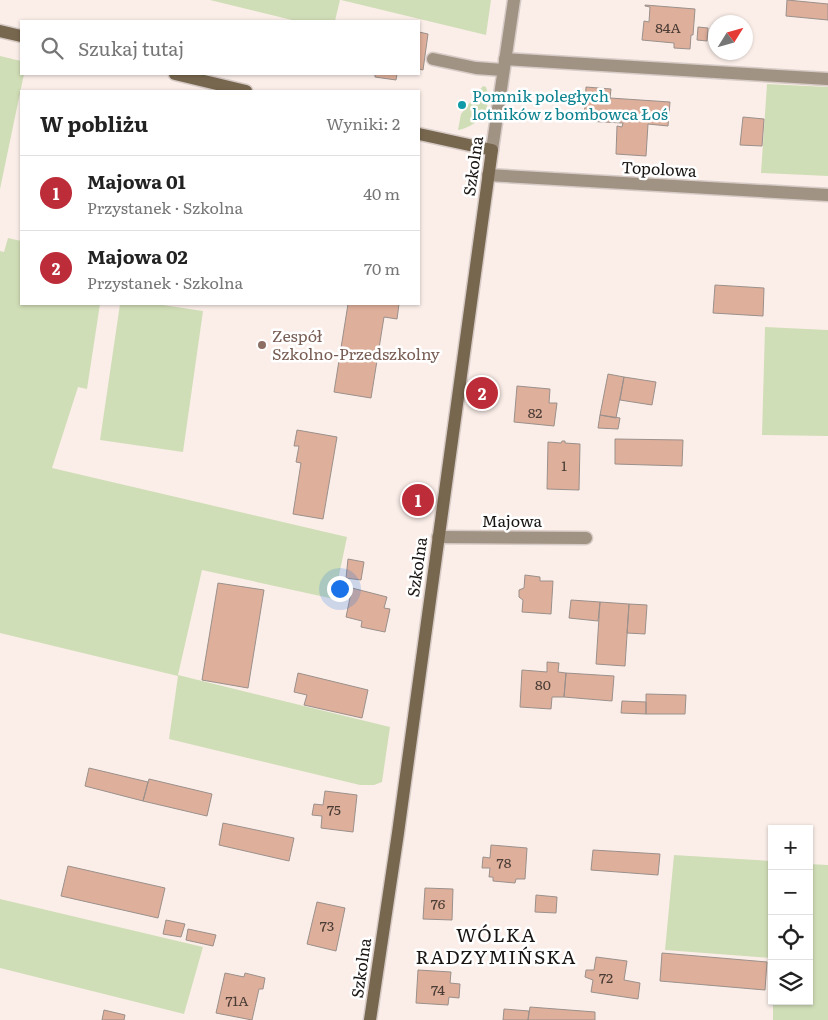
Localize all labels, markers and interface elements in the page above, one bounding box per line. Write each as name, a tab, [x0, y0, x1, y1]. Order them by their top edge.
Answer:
north arrow	[708, 15, 753, 60]
house number: 84A	[655, 17, 682, 37]
search box	[20, 20, 420, 75]
icon: search	[38, 34, 66, 62]
text: Szukaj tutaj	[78, 34, 184, 62]
place label: Pomnik poległych lotników z bombowca Łoś	[472, 83, 668, 125]
marker: Pomnik poległych lotników z bombowca Łoś	[456, 99, 468, 111]
text: W pobliżu	[40, 107, 148, 138]
text: Wyniki: 2	[326, 111, 400, 135]
street label: Szkolna	[456, 134, 488, 198]
street label: Topolowa	[621, 154, 698, 182]
text: Majowa 01	[87, 167, 186, 195]
text: 1	[53, 181, 59, 205]
text: 40 m	[363, 181, 400, 205]
text: Przystanek · Szkolna	[87, 195, 243, 219]
text: Majowa 02	[87, 242, 188, 270]
text: 2	[52, 256, 60, 280]
text: 70 m	[364, 256, 400, 280]
text: Przystanek · Szkolna	[87, 270, 243, 294]
place label: Zespół Szkolno-Przedszkolny	[272, 323, 441, 365]
marker: Zespół Szkolno-Przedszkolny	[256, 339, 268, 351]
pin: 2	[466, 374, 498, 412]
house number: 82	[528, 402, 542, 422]
house number: 1	[561, 455, 567, 475]
pin: 1	[402, 481, 434, 519]
street label: Majowa	[482, 508, 543, 532]
street label: Szkolna	[400, 535, 432, 599]
your location	[327, 576, 353, 602]
house number: 80	[535, 674, 551, 694]
house number: 75	[327, 799, 341, 819]
map controls	[768, 825, 813, 1005]
button: +	[768, 825, 813, 870]
house number: 78	[497, 852, 512, 872]
button: −	[768, 870, 813, 915]
house number: 76	[431, 893, 446, 913]
house number: 73	[320, 915, 334, 935]
button: locate	[768, 915, 813, 960]
district label: WÓLKA RADZYMIŃSKA	[415, 920, 577, 970]
street label: Szkolna	[344, 936, 376, 1000]
button: layers	[768, 960, 813, 1005]
house number: 72	[599, 967, 613, 987]
house number: 74	[431, 979, 445, 999]
house number: 71A	[225, 990, 249, 1010]

